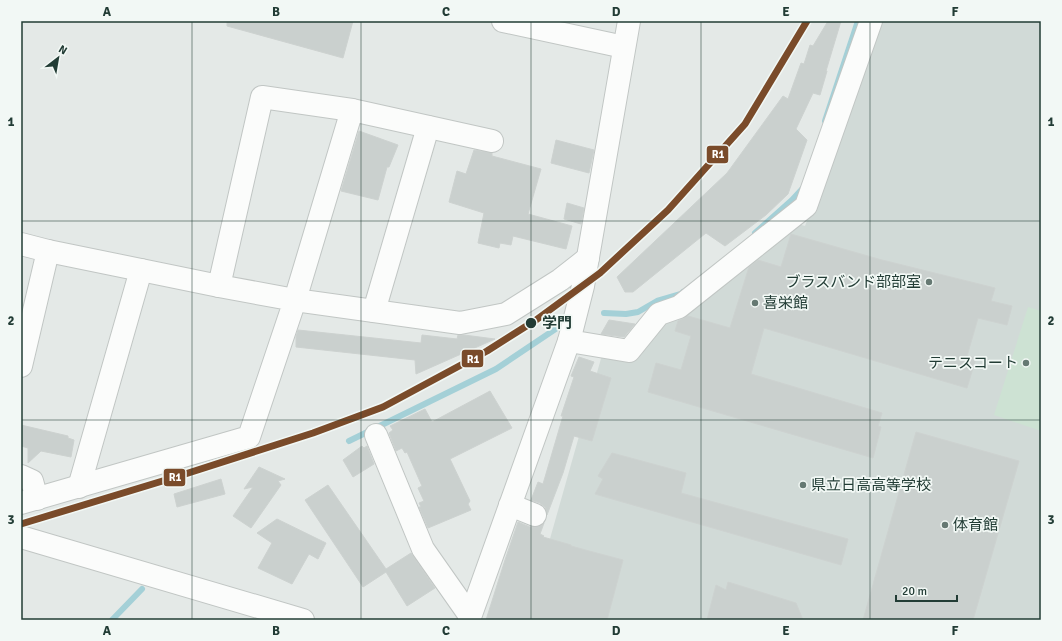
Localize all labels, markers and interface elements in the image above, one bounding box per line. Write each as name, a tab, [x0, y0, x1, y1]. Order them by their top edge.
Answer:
text: A	[103, 4, 112, 20]
text: B	[272, 4, 280, 20]
text: C	[442, 4, 450, 20]
text: D	[612, 4, 621, 20]
text: E	[782, 4, 790, 20]
text: F	[952, 4, 959, 20]
north arrow	[38, 38, 78, 78]
text: N	[56, 42, 70, 57]
text: 1	[7, 114, 15, 130]
text: 1	[1047, 114, 1055, 130]
line badge: R1	[706, 145, 729, 164]
text: R1	[712, 148, 724, 161]
place label: ブラスバンド部部室	[786, 273, 921, 291]
marker: ブラスバンド部部室	[924, 277, 934, 287]
place label: 喜栄館	[763, 294, 808, 312]
marker: 喜栄館	[750, 298, 760, 308]
text: 2	[7, 313, 15, 329]
text: 2	[1047, 313, 1055, 329]
place label: 学門	[542, 314, 572, 332]
marker: 学門	[524, 316, 538, 330]
line badge: R1	[461, 349, 484, 368]
text: R1	[467, 353, 479, 366]
place label: テニスコート	[928, 354, 1018, 372]
marker: テニスコート	[1021, 358, 1031, 368]
line badge: R1	[163, 468, 186, 487]
text: R1	[169, 471, 181, 484]
place label: 県立日高高等学校	[811, 476, 931, 494]
marker: 県立日高高等学校	[798, 480, 808, 490]
text: 3	[7, 512, 15, 528]
text: 3	[1047, 512, 1055, 528]
place label: 体育館	[953, 516, 998, 534]
marker: 体育館	[940, 520, 950, 530]
scale bar	[896, 577, 957, 603]
text: 20 m	[902, 584, 927, 599]
text: A	[103, 623, 112, 639]
text: B	[272, 623, 280, 639]
text: C	[442, 623, 450, 639]
text: D	[612, 623, 621, 639]
text: E	[782, 623, 790, 639]
text: F	[952, 623, 959, 639]

